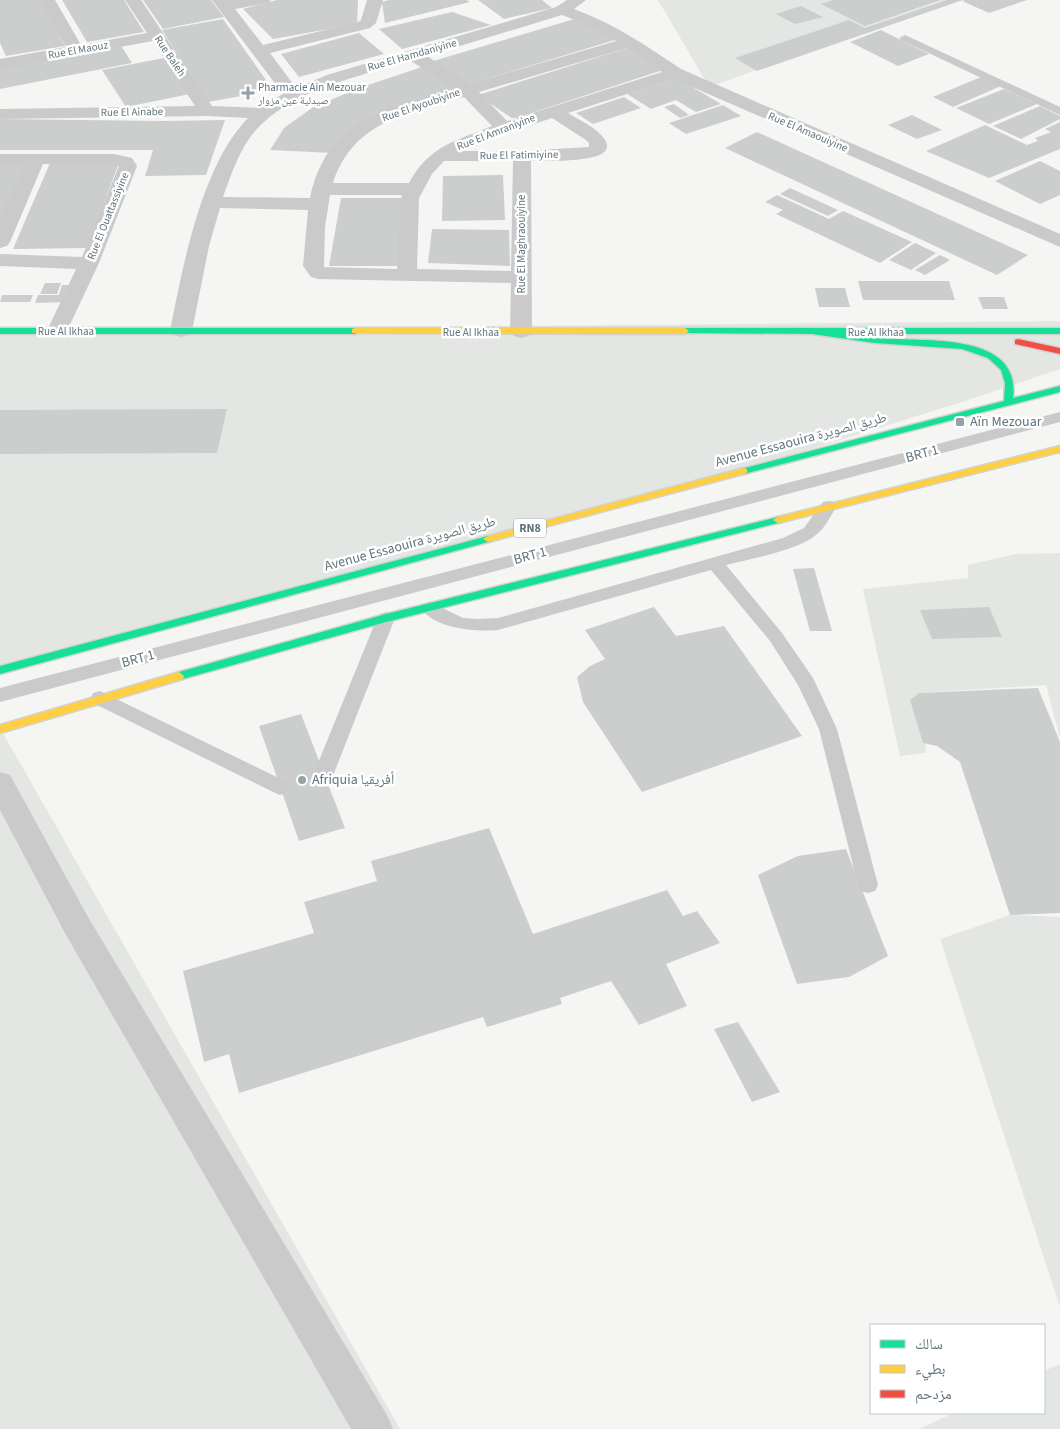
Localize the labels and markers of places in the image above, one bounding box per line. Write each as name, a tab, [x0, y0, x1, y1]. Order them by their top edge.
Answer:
place label: Pharmacie Ain Mezouar صيدلية عين مزوار	[257, 80, 366, 108]
marker: Pharmacie Ain Mezouar صيدلية عين مزوار	[242, 87, 254, 99]
place label: Aïn Mezouar	[970, 412, 1042, 432]
marker: Aïn Mezouar	[954, 416, 966, 428]
place label: Afriquia أفريقيا	[312, 770, 394, 790]
marker: Afriquia أفريقيا	[296, 774, 308, 786]

